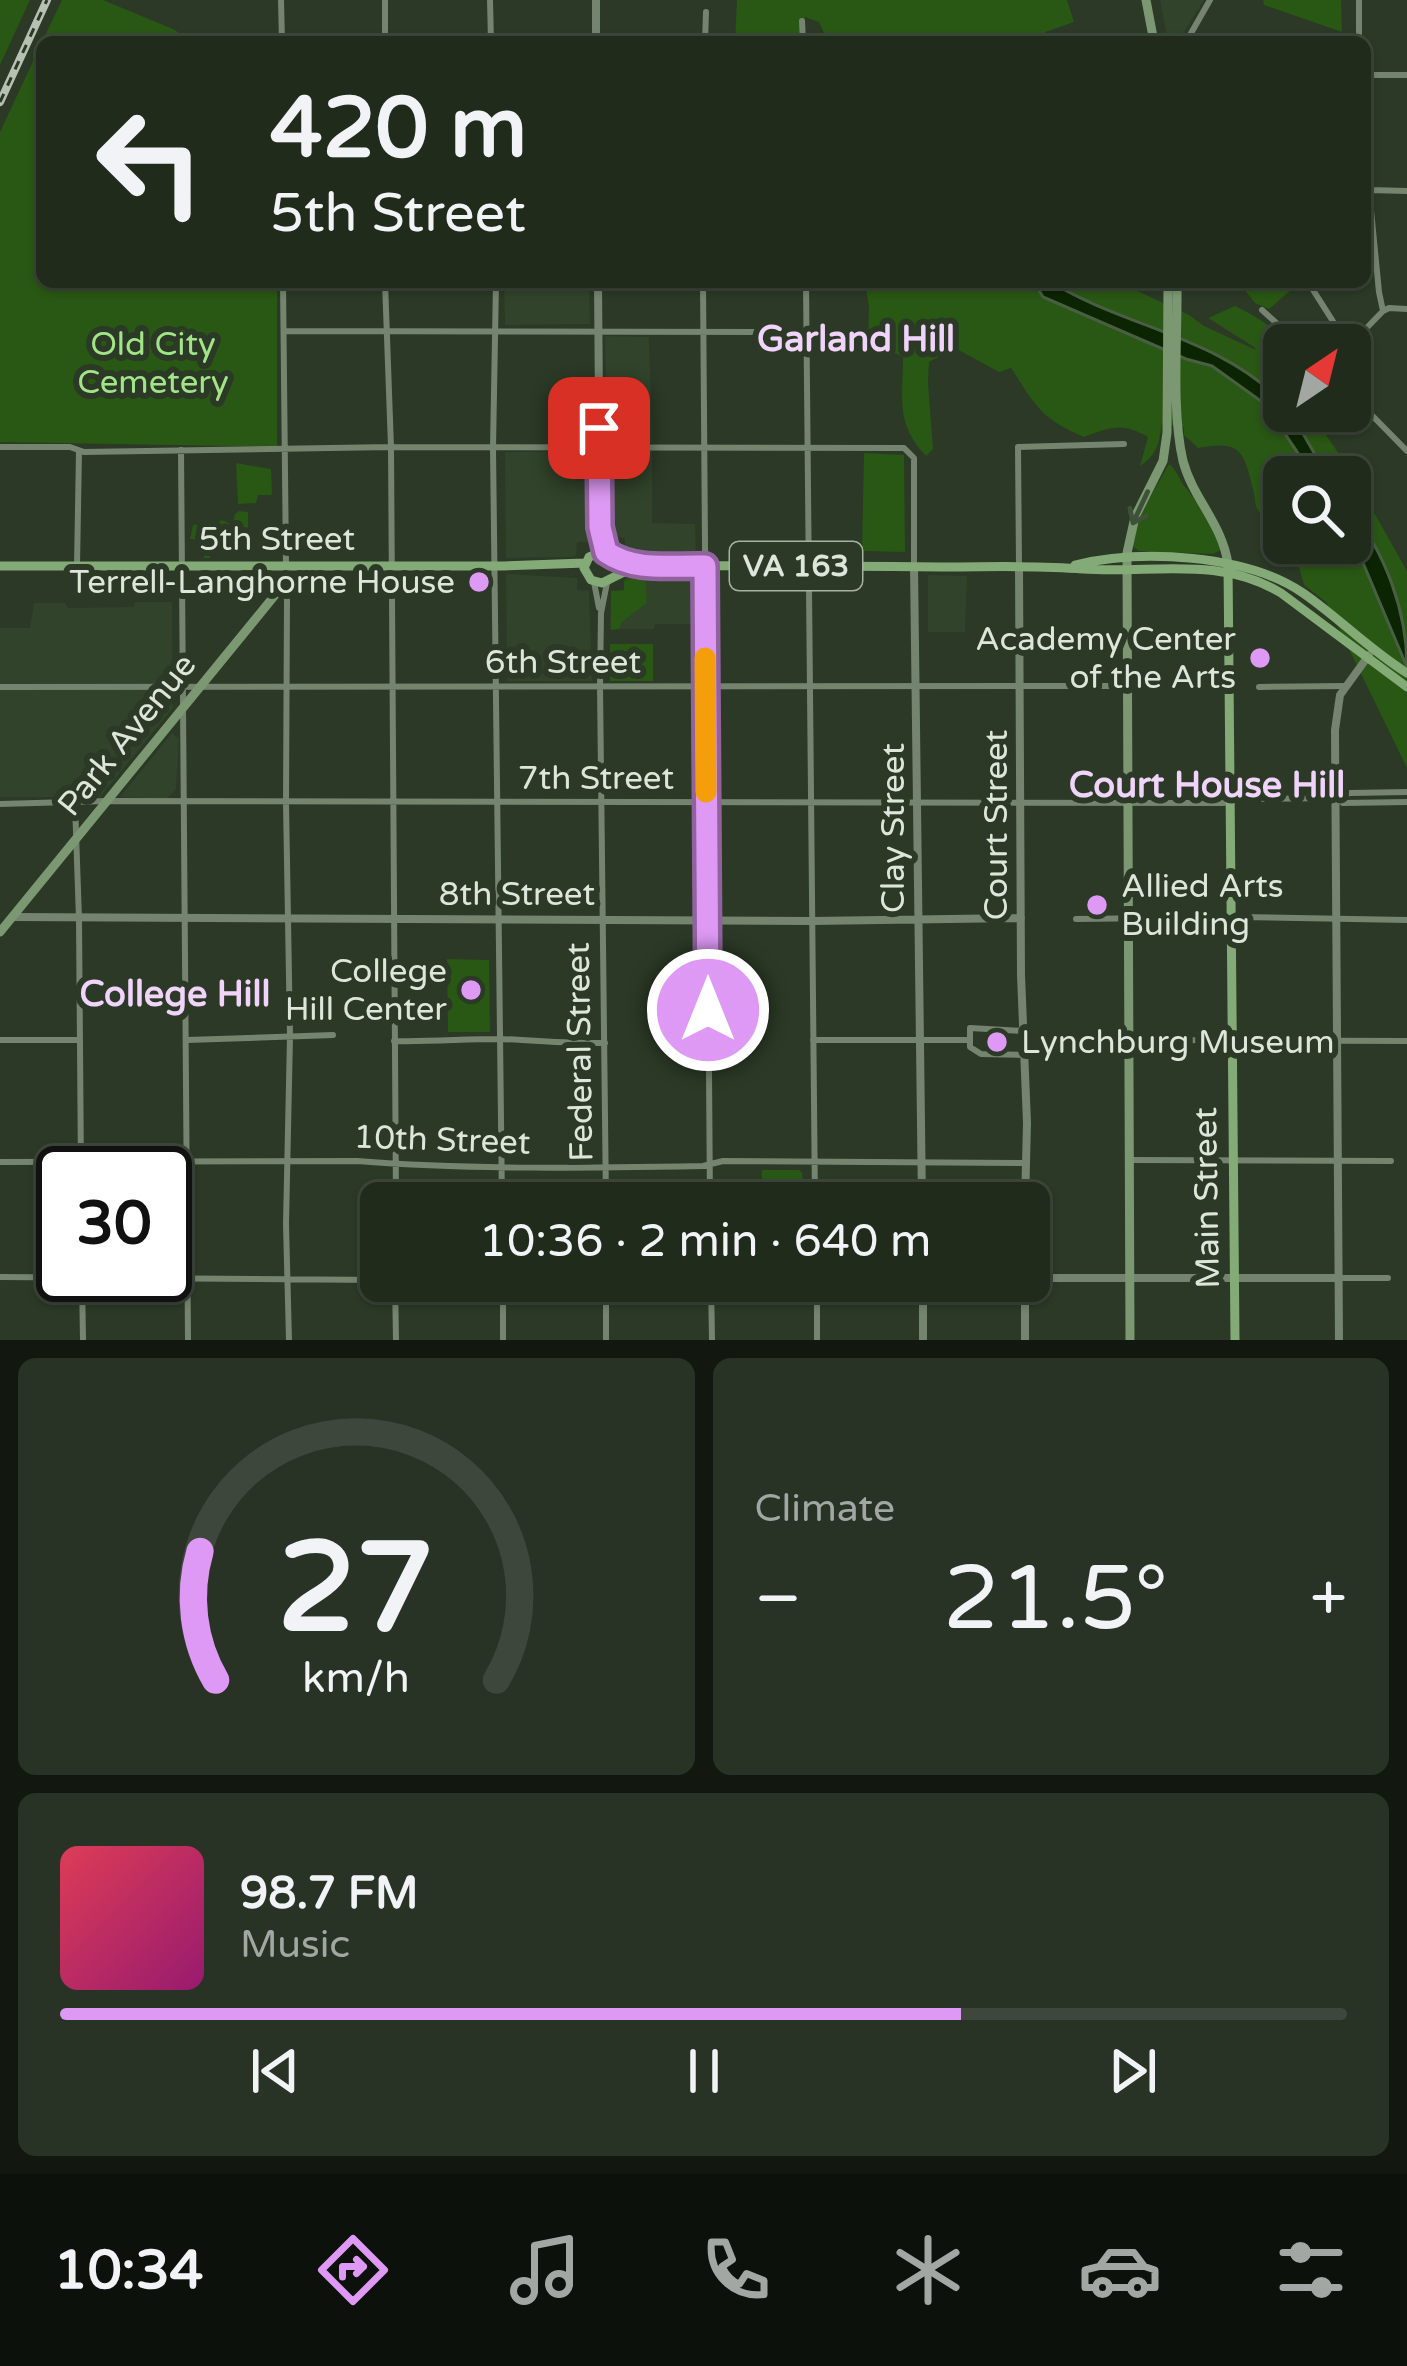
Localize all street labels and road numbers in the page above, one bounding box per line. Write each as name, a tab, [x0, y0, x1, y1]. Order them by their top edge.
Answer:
street label: 5th Street	[199, 520, 355, 559]
road number: VA 163	[730, 542, 862, 590]
street label: 6th Street	[485, 643, 641, 682]
street label: Park Avenue	[50, 646, 204, 824]
street label: Court Street	[977, 730, 1016, 920]
street label: Clay Street	[874, 743, 913, 913]
street label: 7th Street	[518, 759, 674, 798]
street label: 8th Street	[439, 875, 595, 914]
street label: Federal Street	[559, 942, 601, 1162]
street label: Main Street	[1186, 1107, 1228, 1289]
street label: 10th Street	[353, 1117, 531, 1163]

